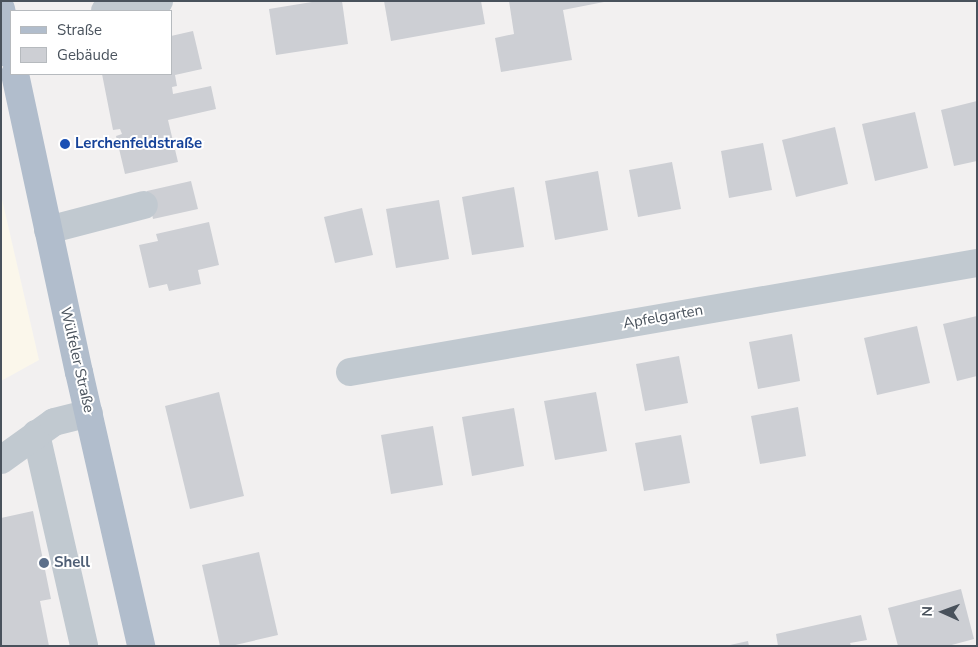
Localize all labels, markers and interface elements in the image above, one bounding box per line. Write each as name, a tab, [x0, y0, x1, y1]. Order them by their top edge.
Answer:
legend	[10, 10, 172, 75]
text: Straße	[57, 20, 102, 40]
text: Gebäude	[57, 45, 118, 65]
place label: Lerchenfeldstraße	[75, 135, 202, 153]
marker: Lerchenfeldstraße	[59, 138, 71, 150]
street label: Apfelgarten	[622, 301, 704, 333]
street label: Wülfeler Straße	[56, 305, 98, 415]
place label: Shell	[54, 554, 90, 572]
marker: Shell	[38, 557, 50, 569]
north arrow	[918, 587, 968, 637]
text: N	[918, 606, 937, 617]

